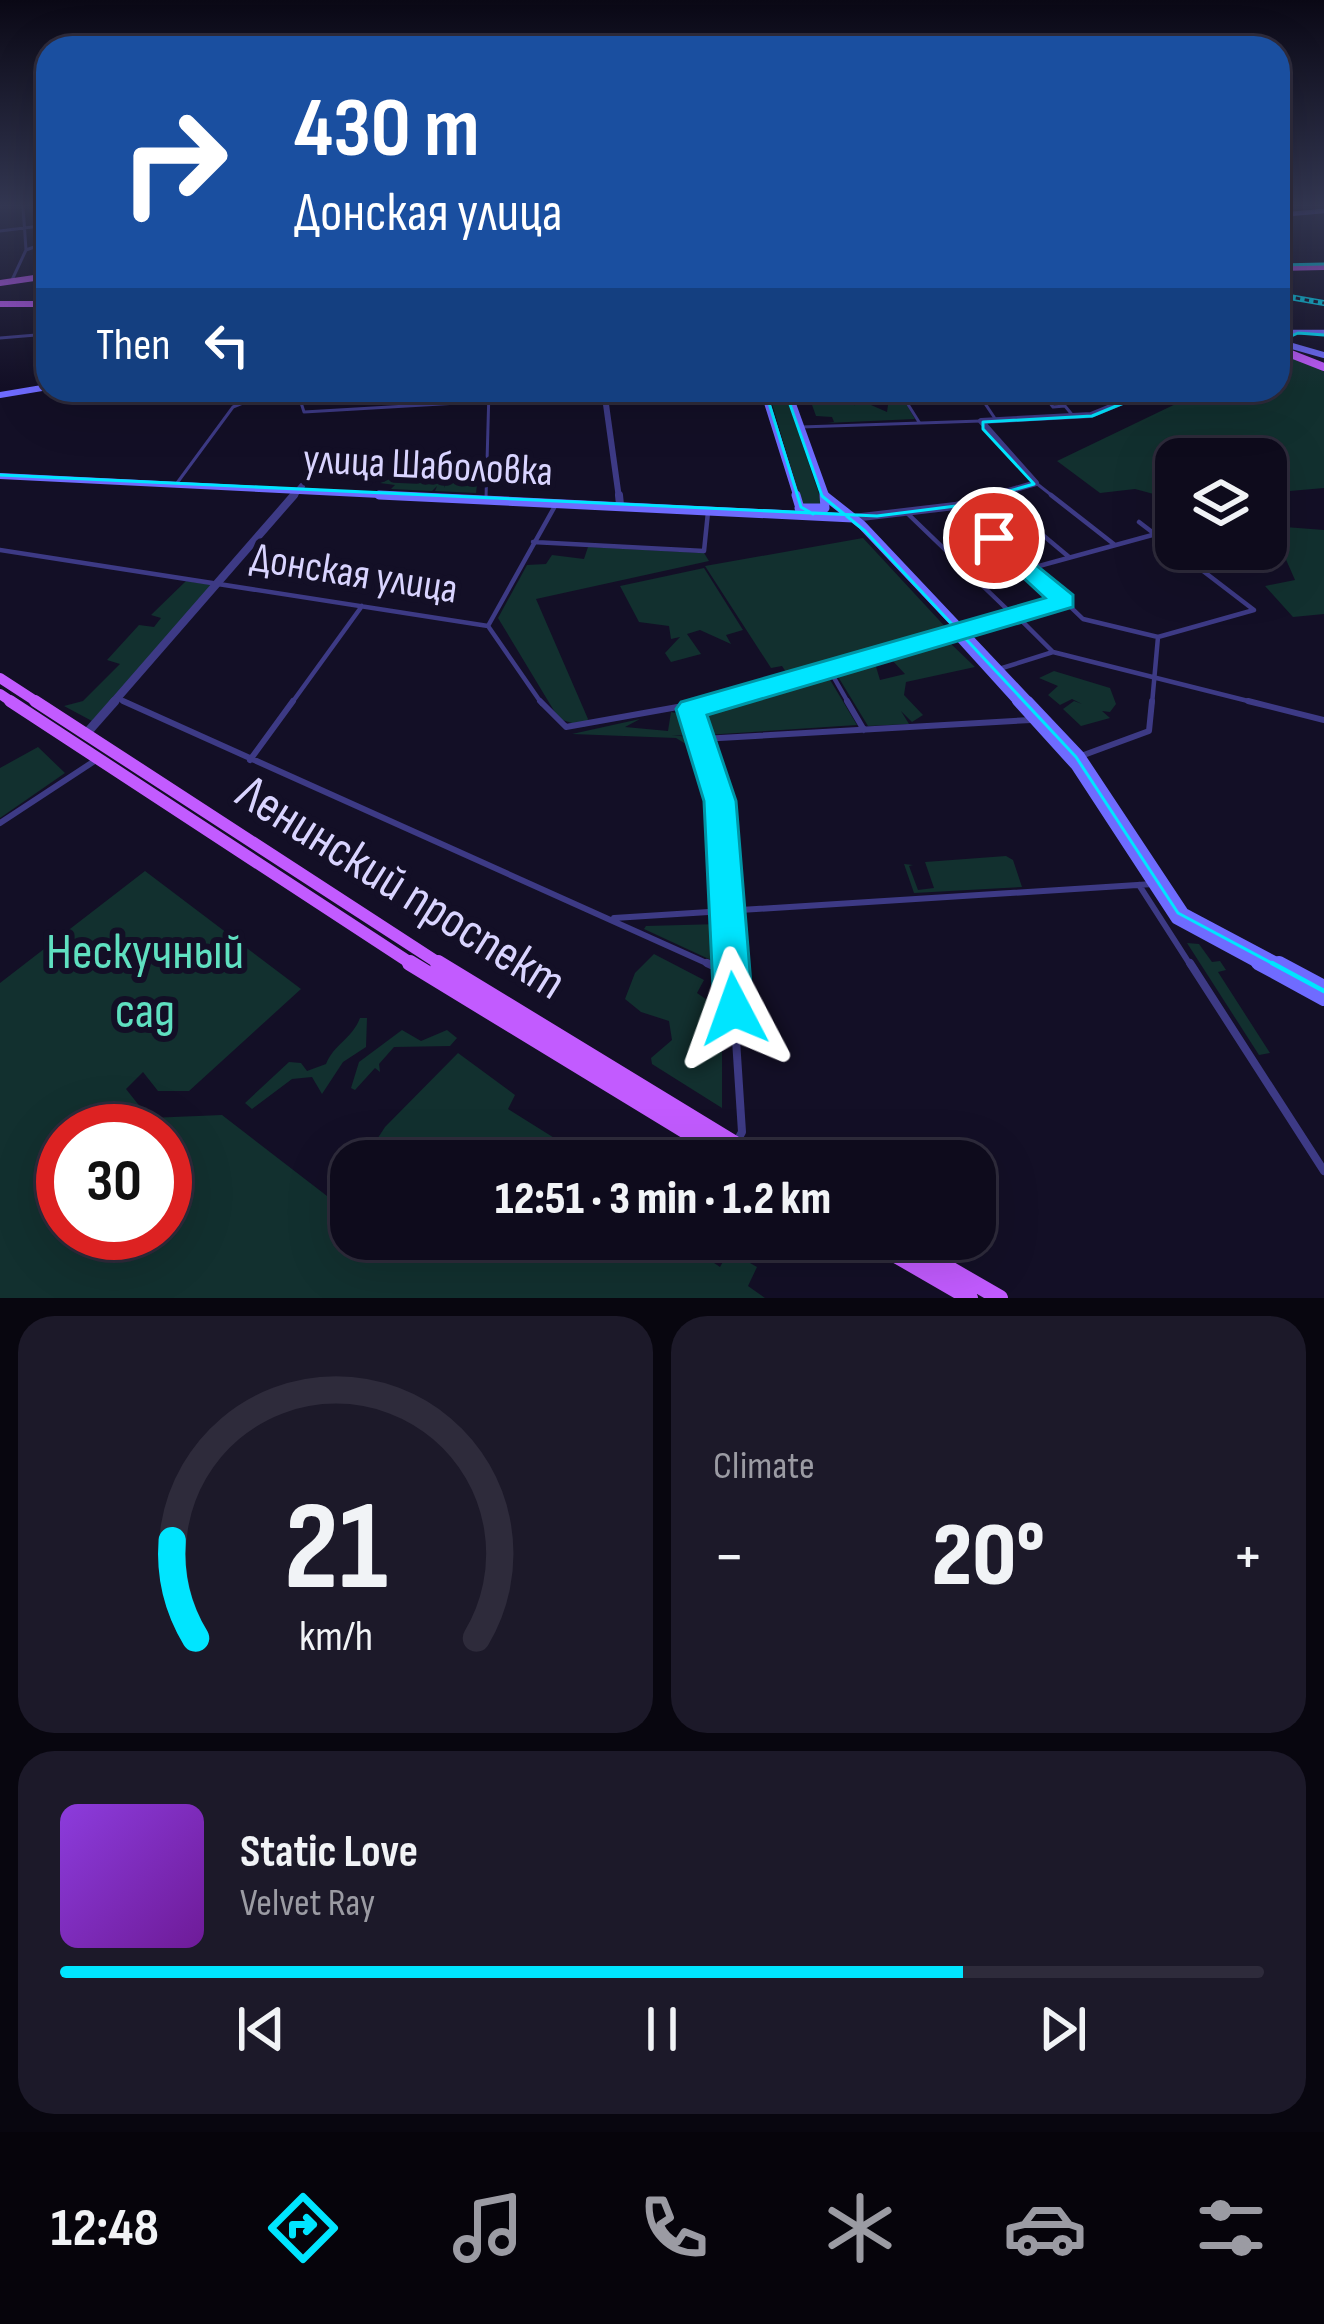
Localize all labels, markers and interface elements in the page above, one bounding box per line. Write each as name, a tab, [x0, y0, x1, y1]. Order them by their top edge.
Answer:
text: 430 m	[294, 79, 480, 180]
icon: right	[96, 84, 252, 240]
text: Донская улица	[294, 181, 563, 246]
icon: left	[194, 312, 260, 378]
text: Then	[96, 318, 170, 373]
street label: улица Шаболовка	[302, 434, 554, 498]
map controls	[1155, 438, 1287, 570]
button: layers	[1155, 438, 1287, 570]
pin	[943, 487, 1045, 589]
icon: arrive	[961, 505, 1027, 571]
street label: Донская улица	[247, 532, 461, 616]
street label: Ленинский проспект	[225, 762, 576, 1013]
park label: Нескучный сад	[46, 922, 244, 1042]
position arrow	[671, 946, 797, 1072]
speed limit sign: 30	[36, 1104, 192, 1260]
text: 12:51 · 3 min · 1.2 km	[495, 1172, 831, 1227]
text: Climate	[713, 1443, 815, 1490]
text: 21	[284, 1475, 387, 1624]
text: 20°	[932, 1503, 1045, 1611]
text: −	[713, 1518, 745, 1597]
text: +	[1232, 1518, 1264, 1597]
text: km/h	[298, 1610, 373, 1662]
text: Static Love	[240, 1825, 418, 1880]
text: Velvet Ray	[240, 1880, 375, 1927]
icon: previous	[228, 1996, 294, 2062]
icon: pause	[629, 1996, 695, 2062]
icon: next	[1030, 1996, 1096, 2062]
icon: directions	[261, 2186, 345, 2270]
icon: music	[446, 2186, 530, 2270]
icon: phone	[632, 2186, 716, 2270]
icon: climate	[818, 2186, 902, 2270]
icon: car	[1003, 2186, 1087, 2270]
icon: filters	[1189, 2186, 1273, 2270]
text: 12:48	[51, 2196, 159, 2261]

